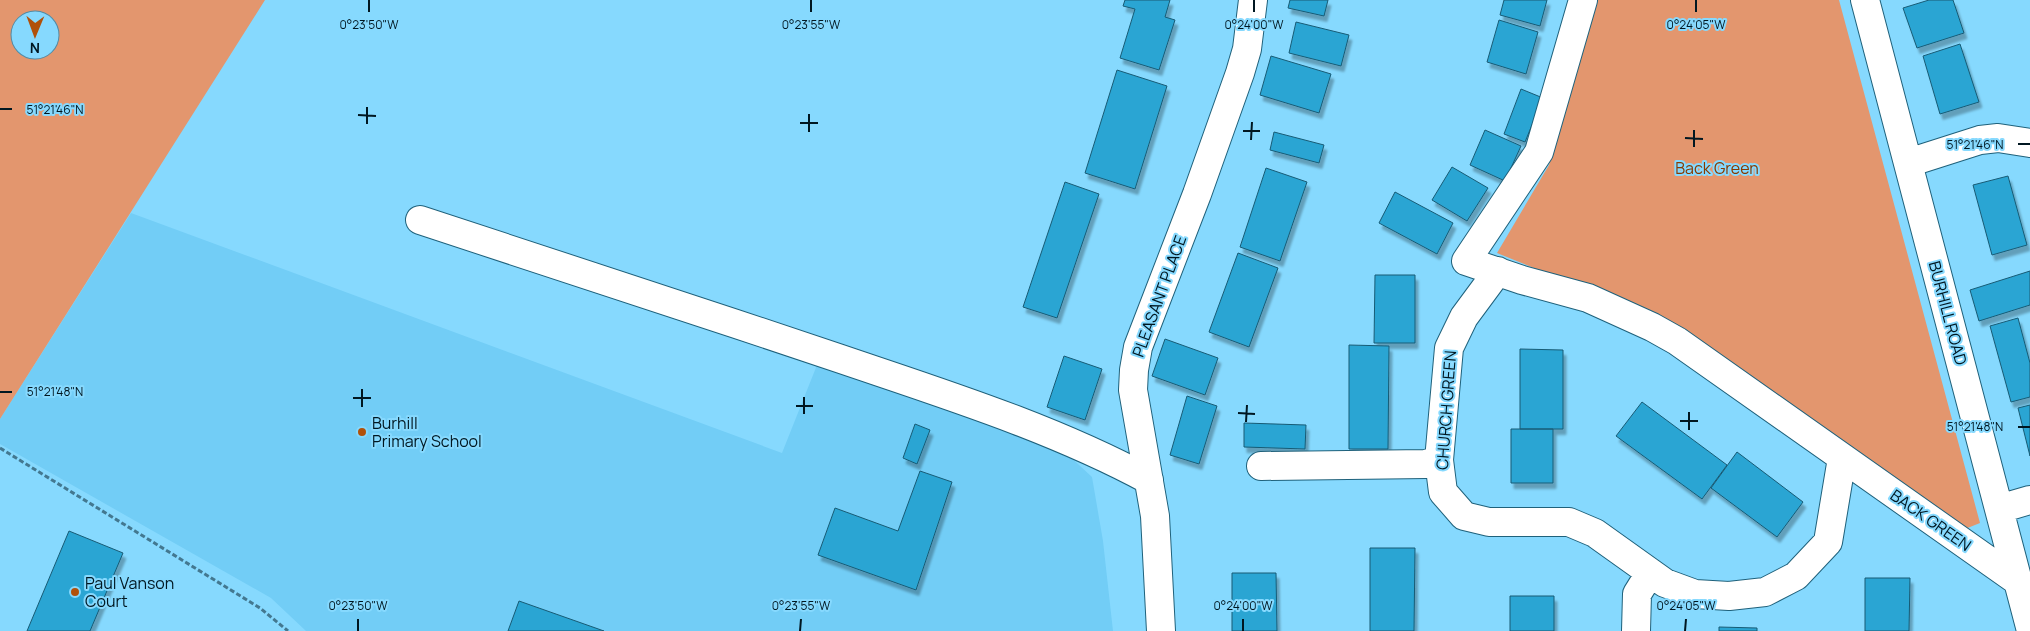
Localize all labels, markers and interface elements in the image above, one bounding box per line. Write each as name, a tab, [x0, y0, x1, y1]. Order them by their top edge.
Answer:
north arrow	[10, 10, 60, 60]
text: 0°23'50"W	[340, 16, 399, 33]
text: 0°23'55"W	[782, 16, 841, 33]
text: 0°24'00"W	[1224, 16, 1284, 33]
text: 0°24'05"W	[1667, 16, 1726, 33]
text: N	[30, 39, 40, 58]
text: 51°21'46"N	[26, 101, 84, 118]
text: 51°21'46"N	[1946, 136, 2004, 153]
park label: Back Green	[1675, 157, 1759, 179]
street label: PLEASANT PLACE	[1127, 232, 1191, 360]
street label: BURHILL ROAD	[1924, 259, 1973, 368]
street label: CHURCH GREEN	[1431, 350, 1461, 470]
text: 51°21'48"N	[27, 383, 83, 400]
place label: Burhill Primary School	[372, 412, 482, 452]
text: 51°21'48"N	[1947, 418, 2003, 435]
marker: Burhill Primary School	[356, 426, 368, 438]
street label: BACK GREEN	[1886, 484, 1976, 556]
place label: Paul Vanson Court	[85, 572, 174, 612]
marker: Paul Vanson Court	[69, 586, 81, 598]
text: 0°23'50"W	[329, 597, 388, 614]
text: 0°23'55"W	[772, 597, 831, 614]
text: 0°24'00"W	[1213, 597, 1273, 614]
text: 0°24'05"W	[1657, 597, 1716, 614]

